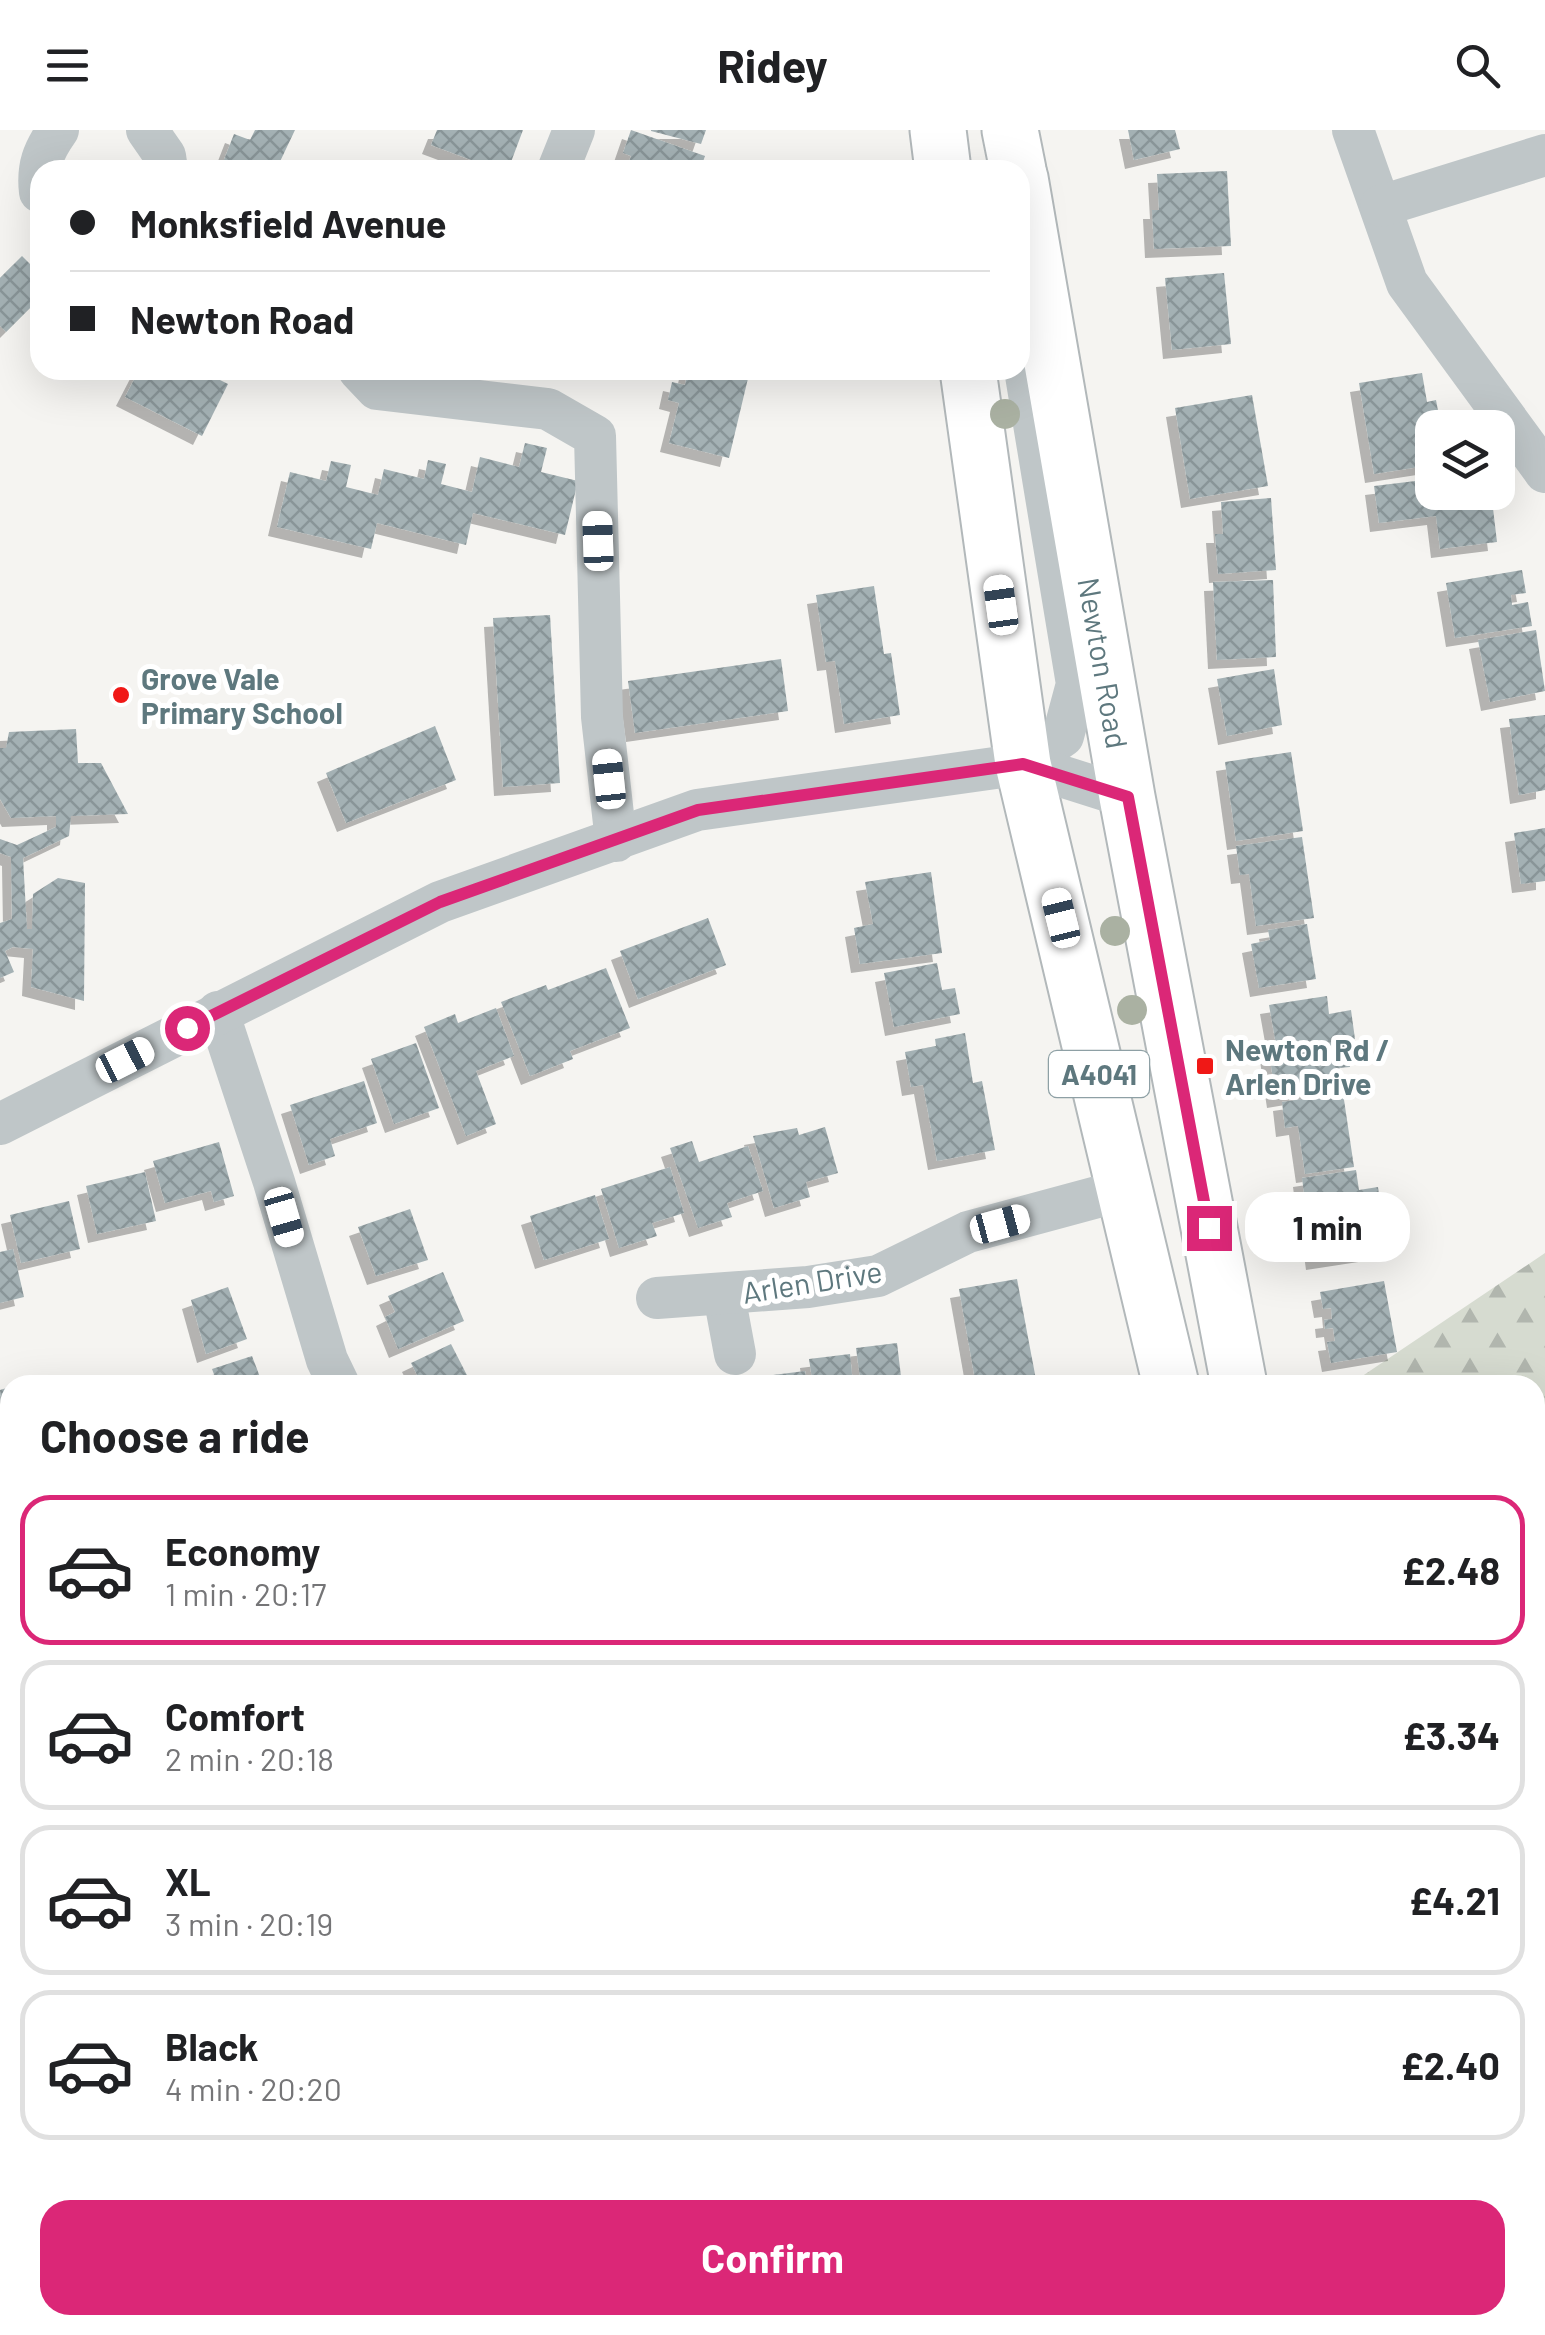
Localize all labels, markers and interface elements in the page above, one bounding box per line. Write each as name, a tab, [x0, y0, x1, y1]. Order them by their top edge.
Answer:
icon: menu	[40, 38, 95, 93]
text: Ridey	[717, 38, 828, 92]
icon: search	[1450, 38, 1505, 93]
text: Monksfield Avenue	[130, 200, 446, 246]
text: Newton Road	[130, 296, 354, 342]
map controls	[1415, 410, 1515, 510]
button: layers	[1415, 410, 1515, 510]
car	[582, 510, 614, 572]
car	[982, 573, 1020, 637]
street label: Newton Road	[1071, 575, 1136, 751]
place label: Grove Vale Primary School	[141, 660, 343, 730]
marker: Grove Vale Primary School	[110, 684, 132, 706]
car	[591, 748, 627, 810]
car	[1039, 885, 1083, 951]
route start	[165, 1006, 210, 1051]
place label: Newton Rd / Arlen Drive	[1225, 1031, 1390, 1101]
car	[91, 1033, 159, 1087]
road number: A4041	[1049, 1051, 1149, 1097]
marker: Newton Rd / Arlen Drive	[1194, 1055, 1216, 1077]
car	[261, 1184, 307, 1250]
callout: 1 min	[1244, 1193, 1409, 1263]
car	[967, 1202, 1033, 1246]
route end	[1187, 1206, 1232, 1251]
text: 1 min	[1292, 1208, 1363, 1246]
street label: Arlen Drive	[740, 1252, 884, 1310]
text: Choose a ride	[40, 1408, 310, 1462]
icon: car	[45, 1525, 135, 1615]
text: Economy	[165, 1528, 320, 1574]
text: £2.48	[1402, 1547, 1500, 1593]
text: 1 min · 20:17	[165, 1574, 326, 1612]
icon: car	[45, 1690, 135, 1780]
text: Comfort	[165, 1693, 305, 1739]
text: £3.34	[1402, 1712, 1500, 1758]
text: 2 min · 20:18	[165, 1739, 334, 1777]
icon: car	[45, 1855, 135, 1945]
text: XL	[165, 1858, 211, 1904]
text: £4.21	[1409, 1877, 1500, 1923]
text: 3 min · 20:19	[165, 1904, 333, 1942]
icon: car	[45, 2020, 135, 2110]
text: Black	[165, 2023, 259, 2069]
text: £2.40	[1401, 2042, 1500, 2088]
text: 4 min · 20:20	[165, 2069, 342, 2107]
button: Confirm	[40, 2200, 1505, 2315]

